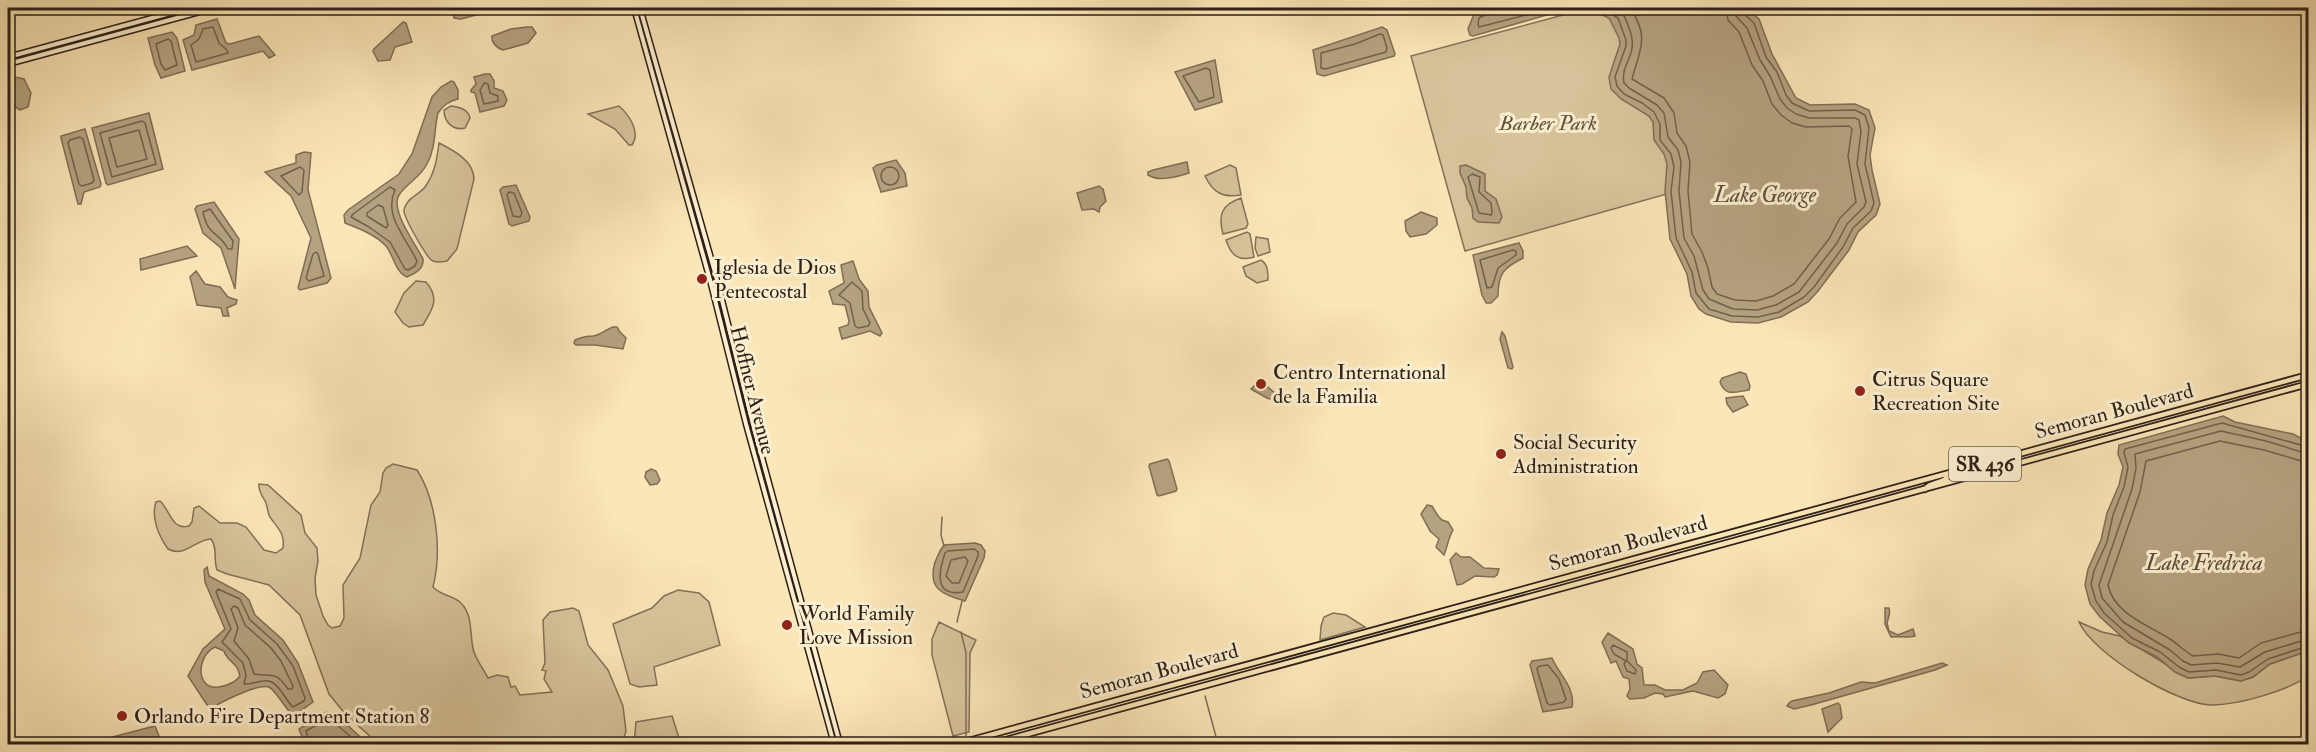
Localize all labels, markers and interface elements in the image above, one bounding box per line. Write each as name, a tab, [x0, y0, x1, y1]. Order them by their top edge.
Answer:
park label: Barber Park	[1498, 110, 1597, 137]
water label: Lake George	[1713, 181, 1817, 209]
place label: Iglesia de Dios Pentecostal	[714, 254, 836, 305]
marker: Iglesia de Dios Pentecostal	[695, 272, 709, 286]
street label: Hoffner Avenue	[723, 323, 782, 457]
place label: Centro International de la Familia	[1273, 359, 1447, 410]
place label: Citrus Square Recreation Site	[1872, 366, 2000, 417]
marker: Centro International de la Familia	[1254, 377, 1268, 391]
street label: Semoran Boulevard	[2032, 377, 2197, 446]
marker: Citrus Square Recreation Site	[1853, 384, 1867, 398]
place label: Social Security Administration	[1512, 429, 1639, 480]
marker: Social Security Administration	[1494, 447, 1508, 461]
road number: SR 436	[1949, 447, 2021, 481]
street label: Semoran Boulevard	[1546, 509, 1711, 578]
water label: Lake Fredrica	[2144, 549, 2263, 577]
place label: World Family Love Mission	[798, 600, 915, 651]
marker: World Family Love Mission	[780, 618, 794, 632]
street label: Semoran Boulevard	[1077, 637, 1242, 706]
place label: Orlando Fire Department Station 8	[134, 703, 429, 730]
marker: Orlando Fire Department Station 8	[115, 709, 129, 723]

